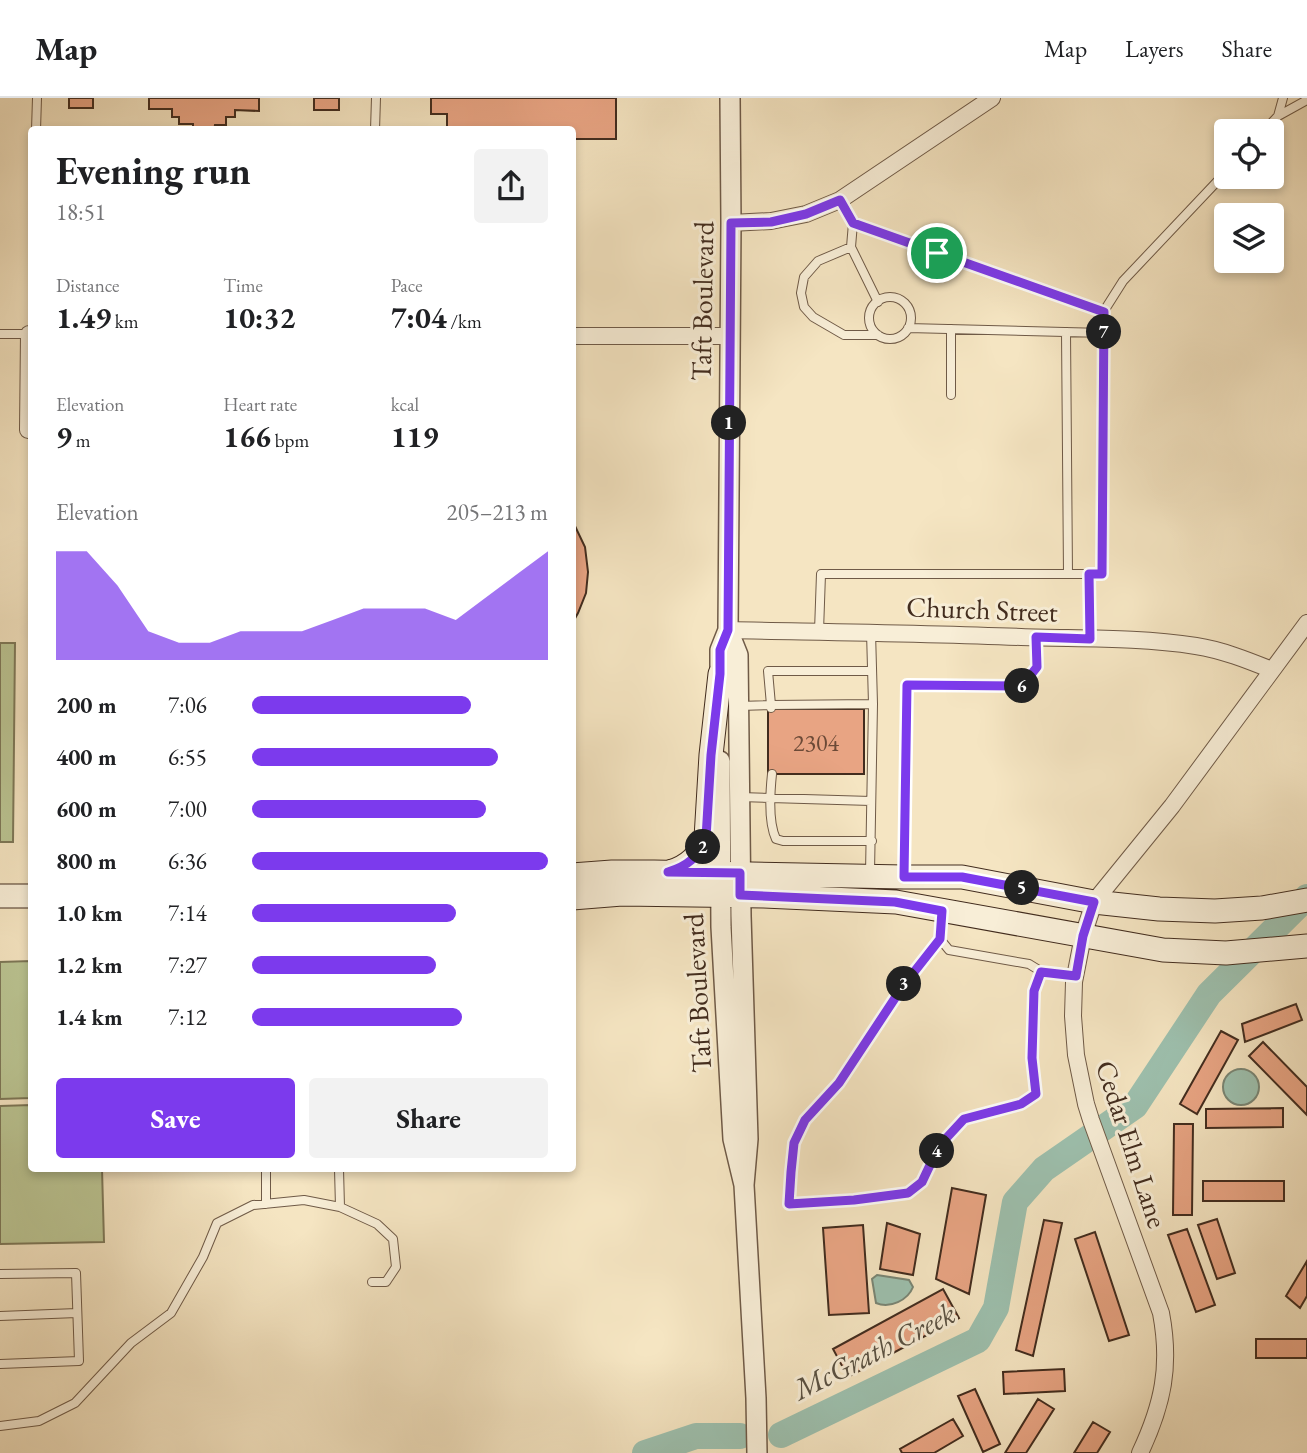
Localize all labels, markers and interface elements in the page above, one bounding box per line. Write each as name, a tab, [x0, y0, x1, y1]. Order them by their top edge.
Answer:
text: Map	[35, 27, 97, 70]
text: Map	[1044, 33, 1087, 64]
text: Layers	[1125, 33, 1184, 64]
text: Share	[1222, 33, 1272, 64]
map controls	[1214, 119, 1284, 273]
button: locate	[1214, 119, 1284, 189]
text: Evening run	[56, 146, 251, 195]
button: share	[474, 149, 548, 223]
text: 18:51	[56, 197, 106, 227]
button: layers	[1214, 203, 1284, 273]
street label: Taft Boulevard	[683, 220, 721, 381]
pin	[907, 223, 967, 283]
icon: arrive	[918, 234, 956, 272]
text: Distance	[56, 273, 119, 298]
text: Time	[223, 273, 263, 298]
text: Pace	[391, 273, 423, 298]
text: 1.49	[56, 298, 111, 337]
text: 10:32	[223, 298, 295, 337]
text: 7:04	[391, 298, 447, 337]
text: km	[111, 309, 139, 334]
text: /km	[447, 309, 482, 334]
pin: 7	[1086, 314, 1122, 350]
text: 7	[1098, 319, 1109, 344]
text: Elevation	[56, 392, 124, 417]
text: Heart rate	[223, 392, 297, 417]
text: kcal	[391, 392, 419, 417]
pin: 1	[712, 406, 746, 440]
text: 1	[723, 410, 734, 435]
text: 9	[56, 417, 72, 456]
text: 166	[223, 417, 271, 456]
text: 119	[391, 417, 438, 456]
text: m	[72, 428, 90, 453]
text: bpm	[271, 428, 309, 453]
text: Elevation	[56, 497, 139, 527]
text: 205–213 m	[447, 497, 548, 527]
street label: Church Street	[906, 588, 1058, 630]
pin: 6	[1004, 668, 1040, 704]
text: 6	[1016, 673, 1027, 698]
text: 200 m	[56, 690, 117, 720]
text: 7:06	[168, 690, 207, 720]
house number: 2304	[793, 727, 840, 758]
text: 400 m	[56, 742, 117, 772]
text: 6:55	[168, 742, 207, 772]
text: 600 m	[56, 794, 117, 824]
text: 7:00	[168, 794, 207, 824]
pin: 2	[686, 830, 720, 864]
text: 2	[697, 834, 708, 859]
text: 800 m	[56, 846, 117, 876]
text: 6:36	[168, 846, 207, 876]
pin: 5	[1004, 870, 1040, 906]
text: 5	[1016, 875, 1027, 900]
text: 1.0 km	[56, 898, 123, 928]
text: 7:14	[168, 898, 207, 928]
street label: Taft Boulevard	[675, 912, 719, 1074]
text: 1.2 km	[56, 950, 123, 980]
text: 7:27	[168, 950, 207, 980]
pin: 3	[886, 966, 922, 1001]
text: 3	[898, 971, 909, 996]
text: 1.4 km	[56, 1002, 123, 1032]
text: 7:12	[168, 1002, 207, 1032]
street label: Cedar Elm Lane	[1088, 1056, 1176, 1232]
button: Save	[56, 1078, 295, 1158]
button: Share	[309, 1078, 548, 1158]
pin: 4	[920, 1134, 954, 1168]
text: 4	[931, 1138, 942, 1163]
water label: McGrath Creek	[784, 1293, 962, 1409]

